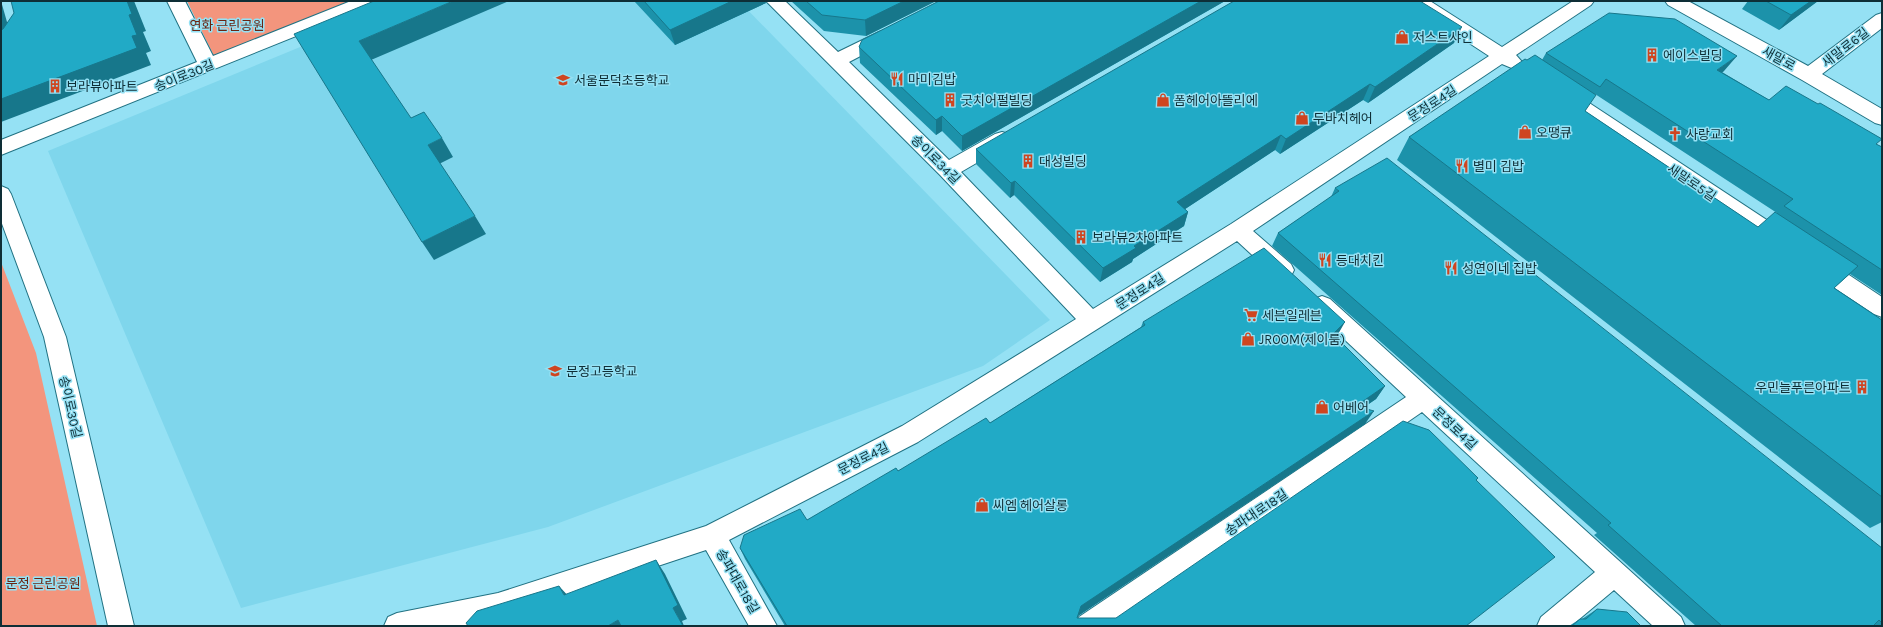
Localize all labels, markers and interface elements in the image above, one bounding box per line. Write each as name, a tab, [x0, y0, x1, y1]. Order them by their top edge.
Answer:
park label: 연화 근린공원	[190, 18, 264, 33]
street label: 새말로6길	[1819, 24, 1872, 70]
shop icon: 저스트샤인	[1394, 29, 1410, 45]
place label: 저스트샤인	[1413, 30, 1473, 45]
street label: 새말로	[1759, 43, 1798, 74]
building icon: 에이스빌딩	[1644, 47, 1660, 63]
place label: 에이스빌딩	[1663, 48, 1723, 63]
street label: 송이로30길	[152, 57, 216, 94]
restaurant icon: 마미김밥	[889, 71, 905, 87]
school or university icon: 서울문덕초등학교	[555, 72, 571, 88]
place label: 마미김밥	[908, 72, 956, 87]
place label: 서울문덕초등학교	[574, 73, 670, 88]
building icon: 보라뷰아파트	[47, 78, 63, 94]
place label: 보라뷰아파트	[66, 79, 138, 94]
street label: 문정로4길	[1405, 82, 1459, 125]
building icon: 굿치어펄빌딩	[942, 92, 958, 108]
shop icon: 폼헤어아뜰리에	[1155, 92, 1171, 108]
place label: 굿치어펄빌딩	[961, 93, 1033, 108]
place label: 폼헤어아뜰리에	[1174, 93, 1258, 108]
shop icon: 두바치헤어	[1294, 110, 1310, 126]
place label: 두바치헤어	[1313, 111, 1373, 126]
shop icon: 오땡큐	[1517, 124, 1533, 140]
place label: 오땡큐	[1536, 125, 1572, 140]
church icon: 사랑교회	[1667, 126, 1683, 142]
place label: 사랑교회	[1686, 127, 1734, 142]
street label: 송이로34길	[908, 132, 963, 187]
building icon: 대성빌딩	[1020, 153, 1036, 169]
place label: 대성빌딩	[1039, 154, 1087, 169]
restaurant icon: 별미 김밥	[1454, 158, 1470, 174]
place label: 별미 김밥	[1473, 159, 1524, 174]
street label: 새말로5길	[1665, 161, 1719, 204]
building icon: 보라뷰2차아파트	[1073, 229, 1089, 245]
place label: 보라뷰2차아파트	[1092, 230, 1183, 245]
restaurant icon: 등대치킨	[1317, 252, 1333, 268]
place label: 등대치킨	[1336, 253, 1384, 268]
restaurant icon: 성연이네 집밥	[1443, 260, 1459, 276]
place label: 성연이네 집밥	[1462, 261, 1537, 276]
street label: 문정로4길	[1113, 270, 1167, 313]
supermarket icon: 세븐일레븐	[1243, 307, 1259, 323]
place label: 세븐일레븐	[1262, 308, 1322, 323]
shop icon: JROOM(제이룸)	[1240, 331, 1256, 347]
place label: JROOM(제이룸)	[1259, 332, 1345, 347]
school or university icon: 문정고등학교	[547, 363, 563, 379]
place label: 문정고등학교	[566, 364, 638, 379]
street label: 송이로30길	[56, 375, 85, 440]
building icon: 우민늘푸른아파트	[1854, 379, 1870, 395]
place label: 우민늘푸른아파트	[1755, 380, 1851, 395]
shop icon: 어베어	[1314, 399, 1330, 415]
place label: 어베어	[1333, 400, 1369, 415]
street label: 문정로4길	[1429, 404, 1480, 453]
street label: 문정로4길	[835, 439, 891, 478]
street label: 송파대로18길	[1222, 486, 1290, 539]
shop icon: 씨엠 헤어살롱	[974, 497, 990, 513]
place label: 씨엠 헤어살롱	[993, 498, 1068, 513]
street label: 송파대로18길	[713, 546, 762, 616]
park label: 문정 근린공원	[6, 576, 80, 591]

